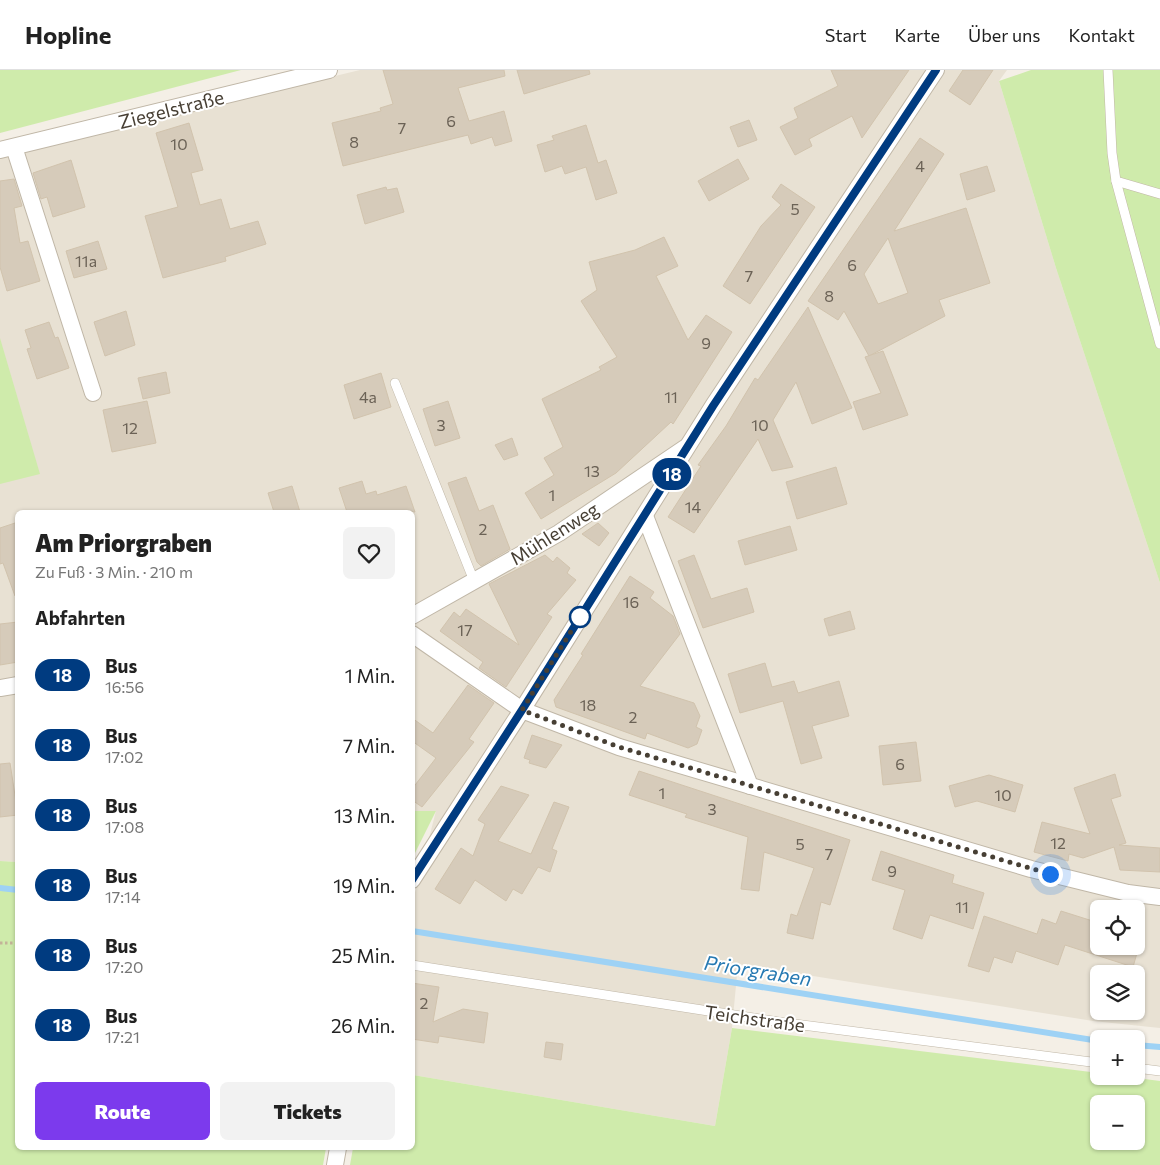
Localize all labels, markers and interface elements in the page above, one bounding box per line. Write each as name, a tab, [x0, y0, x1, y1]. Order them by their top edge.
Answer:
text: Hopline	[25, 20, 111, 49]
text: Start	[825, 24, 867, 46]
text: Karte	[895, 24, 940, 46]
text: Über uns	[968, 24, 1041, 46]
text: Kontakt	[1069, 24, 1135, 46]
street label: Ziegelstraße	[116, 85, 226, 133]
house number: 6	[446, 111, 456, 130]
house number: 7	[398, 118, 406, 137]
house number: 8	[349, 132, 359, 151]
house number: 10	[170, 134, 188, 153]
house number: 4	[915, 156, 925, 175]
house number: 5	[790, 199, 800, 218]
house number: 11a	[75, 251, 97, 270]
house number: 6	[847, 255, 857, 274]
house number: 7	[745, 266, 753, 285]
house number: 8	[824, 286, 834, 305]
house number: 9	[701, 333, 711, 352]
house number: 4a	[359, 387, 377, 406]
house number: 11	[664, 387, 678, 406]
house number: 3	[436, 415, 446, 434]
house number: 10	[751, 415, 769, 434]
house number: 12	[122, 418, 138, 437]
line badge: 18	[650, 458, 694, 490]
house number: 13	[584, 461, 600, 480]
text: 18	[662, 463, 682, 485]
house number: 1	[549, 485, 555, 504]
street label: Mühlenweg	[505, 497, 603, 569]
house number: 14	[685, 497, 702, 516]
house number: 2	[479, 519, 488, 538]
button: heart	[343, 527, 395, 579]
text: Am Priorgraben	[35, 528, 212, 557]
text: Zu Fuß · 3 Min. · 210 m	[35, 562, 193, 581]
house number: 16	[623, 592, 639, 611]
text: Abfahrten	[35, 606, 125, 629]
unlabelled marker	[569, 606, 591, 628]
house number: 17	[457, 620, 473, 639]
text: Bus	[105, 654, 137, 677]
text: 18	[53, 664, 72, 686]
text: 1 Min.	[345, 664, 395, 687]
text: 16:56	[105, 677, 144, 696]
house number: 18	[580, 695, 596, 714]
house number: 2	[629, 707, 638, 726]
text: Bus	[105, 724, 137, 747]
text: 18	[53, 734, 72, 756]
text: 7 Min.	[343, 734, 395, 757]
text: 17:02	[105, 747, 143, 766]
house number: 6	[895, 754, 905, 773]
house number: 1	[659, 783, 665, 802]
house number: 10	[994, 785, 1012, 804]
text: Bus	[105, 794, 137, 817]
house number: 3	[707, 799, 717, 818]
text: 18	[53, 804, 72, 826]
text: 13 Min.	[334, 804, 395, 827]
text: 17:08	[105, 817, 144, 836]
house number: 12	[1050, 833, 1066, 852]
house number: 5	[795, 834, 805, 853]
house number: 7	[825, 844, 833, 863]
house number: 9	[887, 861, 897, 880]
your location	[1038, 862, 1063, 887]
text: Bus	[105, 864, 137, 887]
text: 18	[53, 874, 72, 896]
text: 19 Min.	[333, 874, 395, 897]
text: 17:14	[105, 887, 141, 906]
house number: 11	[955, 897, 969, 916]
map controls	[1090, 900, 1145, 1150]
button: locate	[1090, 900, 1145, 955]
text: Bus	[105, 934, 137, 957]
text: 18	[53, 944, 72, 966]
text: 25 Min.	[331, 944, 395, 967]
water label: Priorgraben	[703, 950, 813, 990]
text: 17:20	[105, 957, 143, 976]
button: layers	[1090, 965, 1145, 1020]
house number: 2	[420, 993, 429, 1012]
street label: Teichstraße	[703, 1000, 807, 1036]
text: Bus	[105, 1004, 137, 1027]
text: 18	[53, 1014, 72, 1036]
text: 26 Min.	[331, 1014, 395, 1037]
text: 17:21	[105, 1027, 140, 1046]
button: +	[1090, 1030, 1145, 1085]
button: Route	[35, 1082, 210, 1140]
button: Tickets	[220, 1082, 395, 1140]
button: −	[1090, 1095, 1145, 1150]

